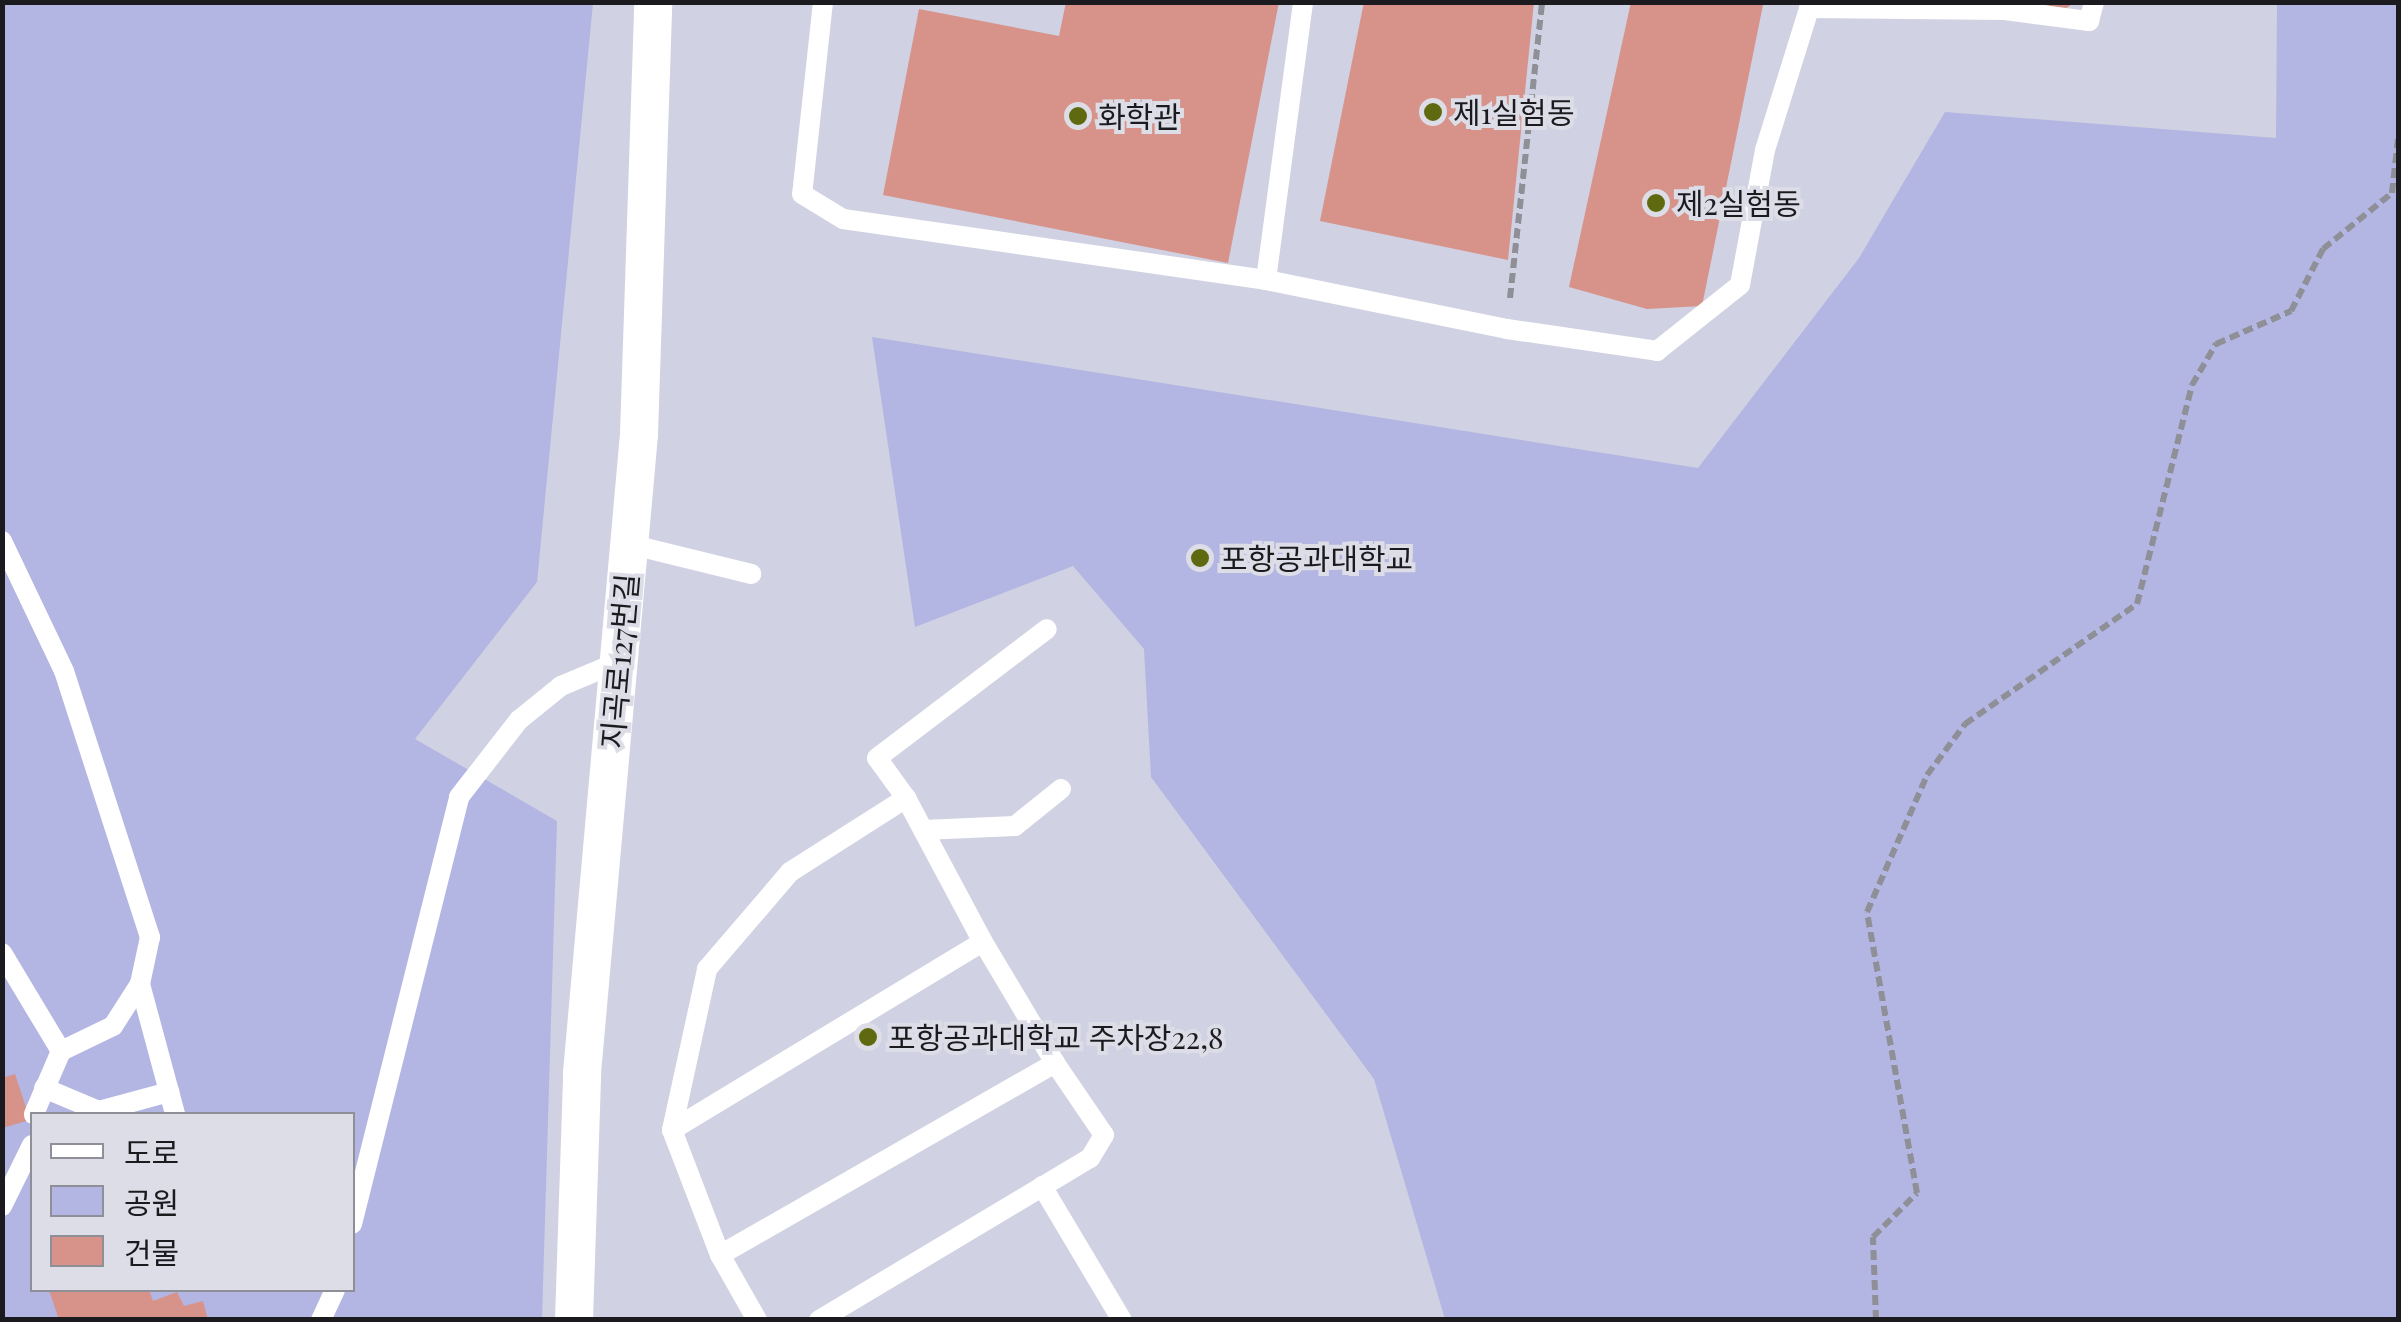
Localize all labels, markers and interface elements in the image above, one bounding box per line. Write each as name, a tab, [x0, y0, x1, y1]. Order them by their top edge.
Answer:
place label: 제1실험동	[1453, 94, 1574, 130]
place label: 화학관	[1098, 98, 1181, 134]
marker: 제1실험동	[1422, 101, 1444, 123]
marker: 화학관	[1067, 105, 1089, 127]
place label: 제2실험동	[1676, 185, 1801, 221]
marker: 제2실험동	[1645, 192, 1667, 214]
place label: 포항공과대학교	[1220, 540, 1413, 576]
marker: 포항공과대학교	[1189, 547, 1211, 569]
street label: 지곡로127번길	[593, 572, 645, 750]
place label: 포항공과대학교 주차장22,8	[888, 1019, 1224, 1055]
marker: 포항공과대학교 주차장22,8	[857, 1026, 879, 1048]
legend	[30, 1112, 355, 1292]
text: 도로	[124, 1132, 179, 1172]
text: 공원	[124, 1182, 179, 1222]
text: 건물	[124, 1232, 179, 1272]

